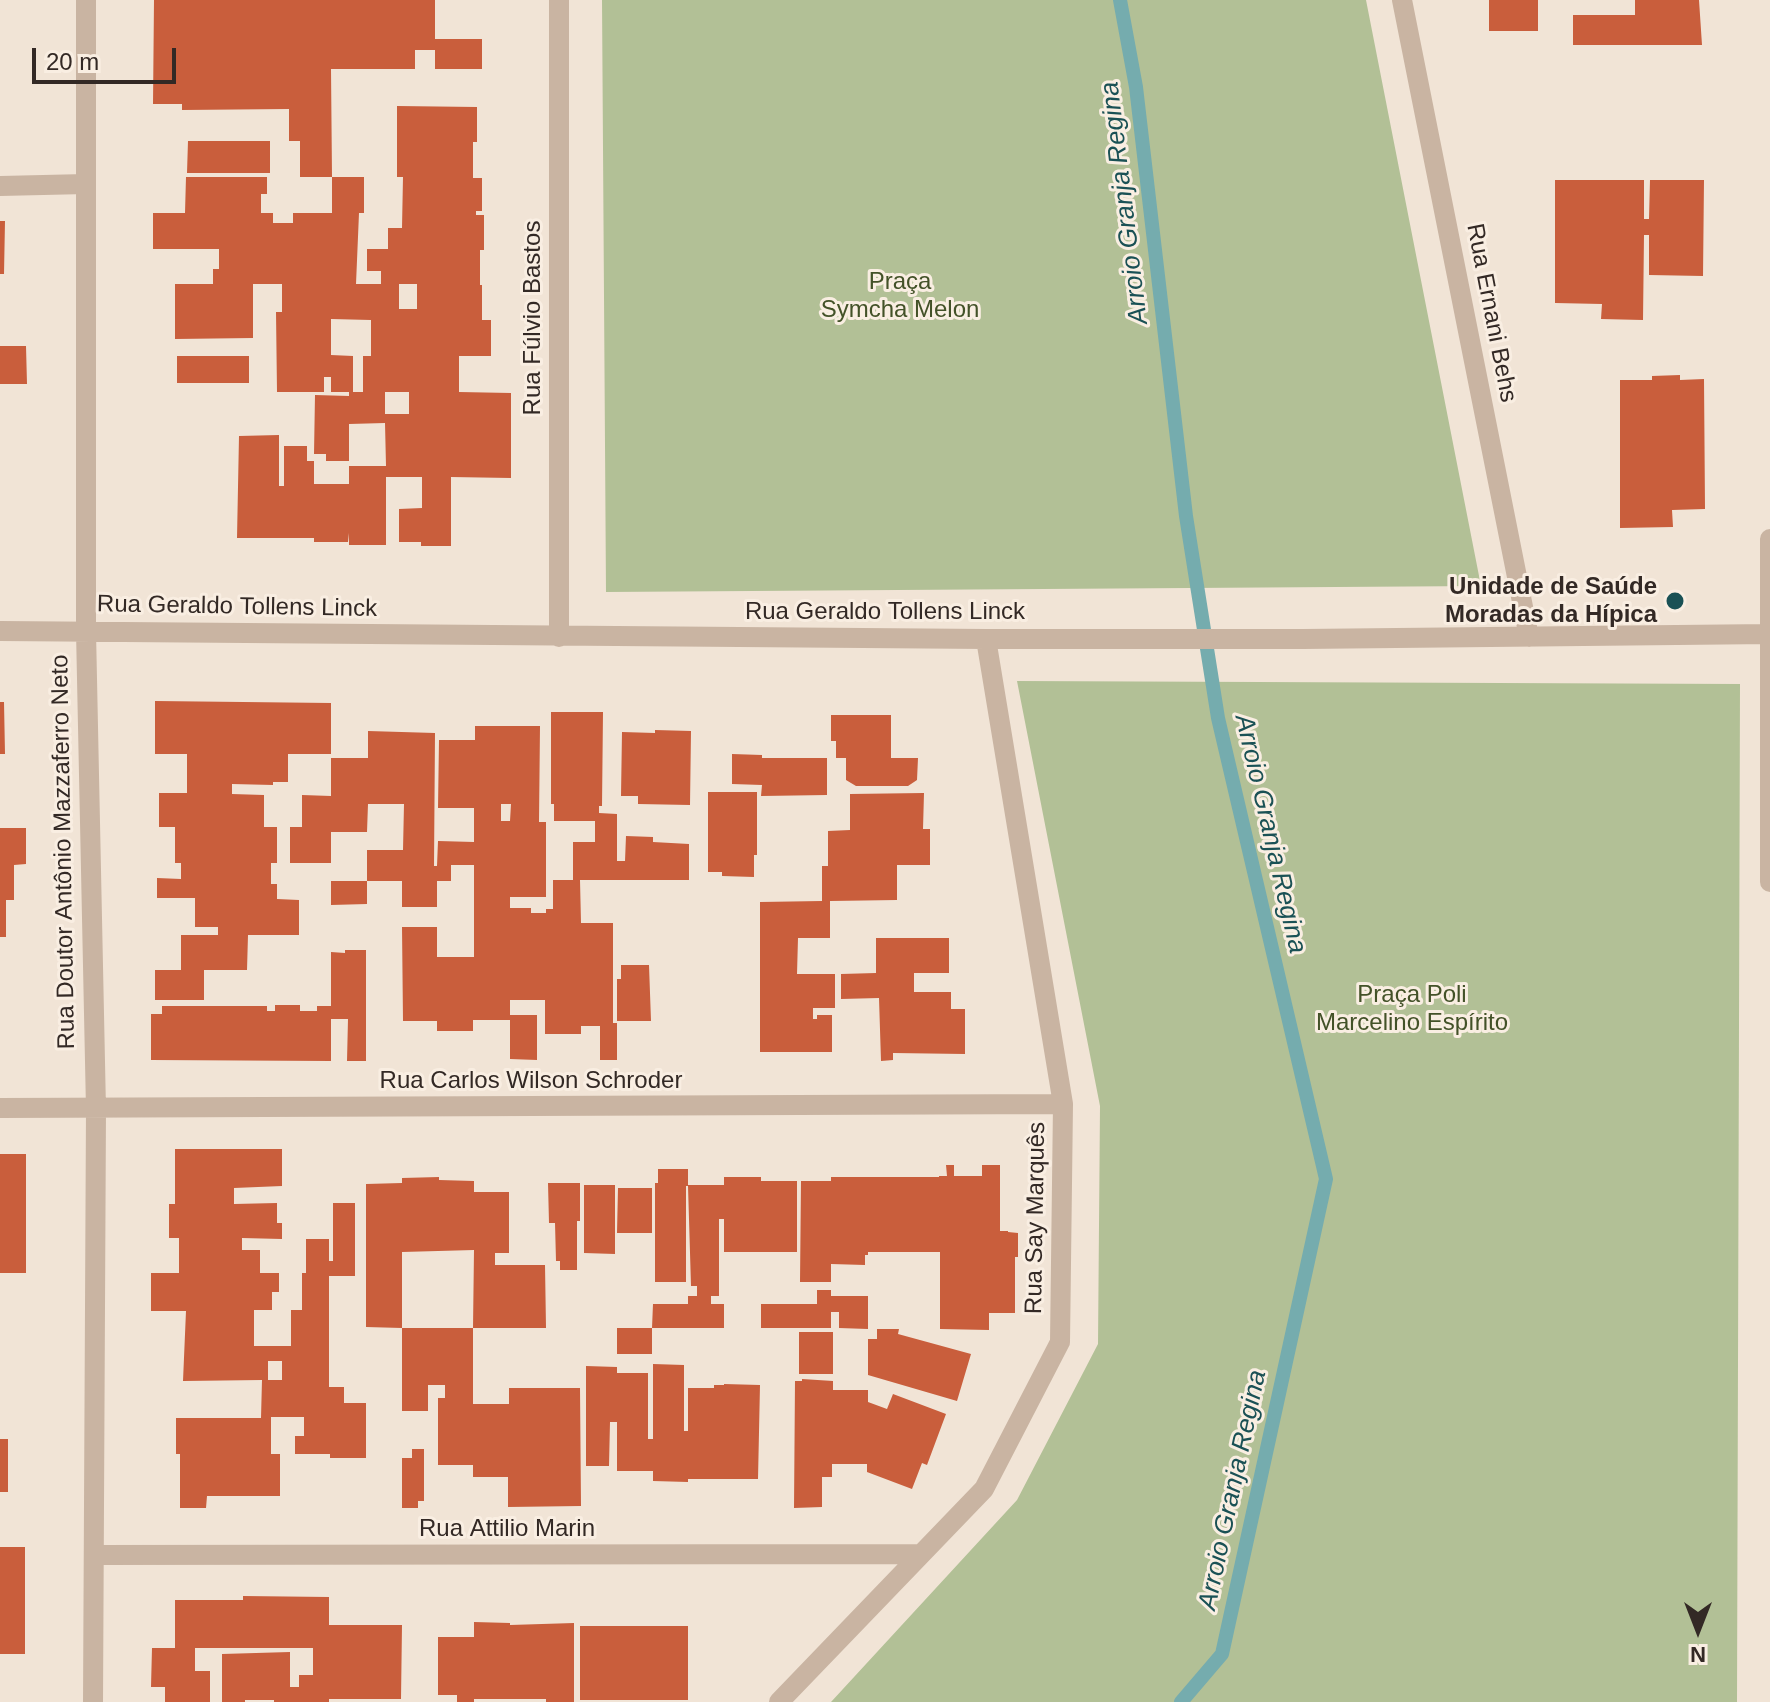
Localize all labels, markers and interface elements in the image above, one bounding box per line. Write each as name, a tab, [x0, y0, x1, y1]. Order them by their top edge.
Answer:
scale bar	[36, 32, 180, 82]
text: 20 m	[46, 48, 99, 75]
water label: Arroio Granja Regina	[1095, 80, 1155, 326]
street label: Rua Fúlvio Bastos	[519, 221, 547, 415]
street label: Rua Ernani Behs	[1460, 221, 1522, 405]
park label: Praça Symcha Melon	[821, 268, 979, 324]
place label: Unidade de Saúde Moradas da Hípica	[1445, 573, 1657, 629]
street label: Rua Geraldo Tollens Linck	[97, 590, 377, 624]
marker: Unidade de Saúde Moradas da Hípica	[1664, 590, 1686, 612]
street label: Rua Geraldo Tollens Linck	[745, 598, 1025, 626]
street label: Rua Doutor Antônio Mazzaferro Neto	[46, 654, 82, 1050]
water label: Arroio Granja Regina	[1227, 712, 1313, 956]
park label: Praça Poli Marcelino Espírito	[1316, 981, 1508, 1037]
street label: Rua Carlos Wilson Schroder	[380, 1067, 682, 1095]
street label: Rua Say Marquês	[1020, 1122, 1052, 1314]
water label: Arroio Granja Regina	[1192, 1367, 1274, 1613]
street label: Rua Attilio Marin	[419, 1515, 595, 1543]
north arrow	[1658, 1590, 1738, 1670]
text: N	[1690, 1642, 1706, 1667]

